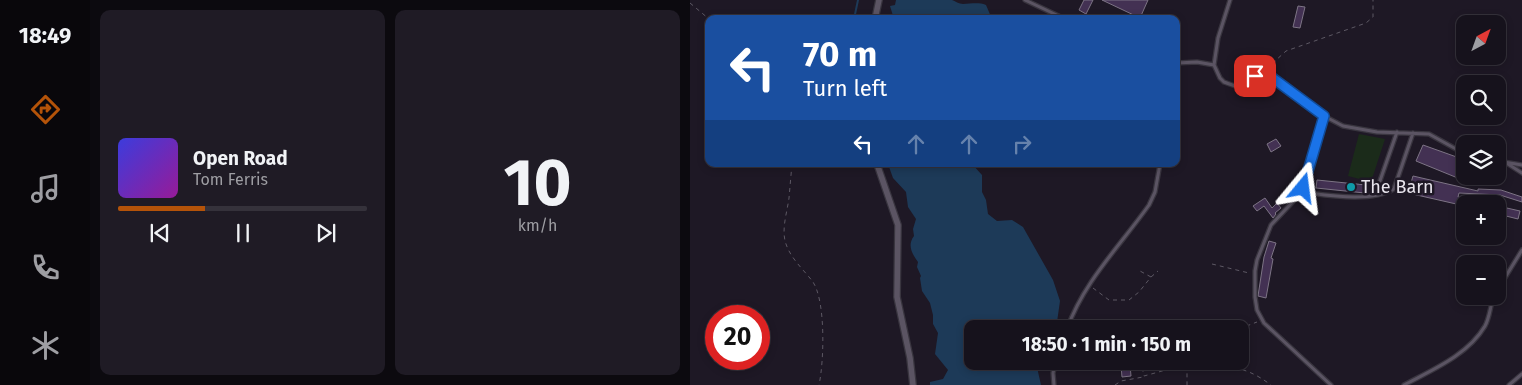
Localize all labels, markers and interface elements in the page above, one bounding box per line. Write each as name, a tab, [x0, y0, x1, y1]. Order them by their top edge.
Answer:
north arrow	[1456, 15, 1506, 65]
map controls	[1456, 15, 1506, 305]
text: 18:49	[19, 22, 71, 49]
text: 70 m	[803, 33, 877, 75]
icon: left	[720, 35, 785, 100]
pin	[1234, 55, 1276, 97]
icon: arrive	[1241, 62, 1269, 90]
text: Turn left	[803, 75, 887, 102]
button: search	[1456, 75, 1506, 125]
icon: directions	[28, 92, 63, 127]
icon: left	[849, 130, 877, 158]
icon: ahead	[902, 130, 930, 158]
icon: ahead	[955, 130, 983, 158]
icon: right	[1008, 130, 1036, 158]
button: layers	[1456, 135, 1506, 185]
text: 10	[503, 144, 572, 222]
text: Open Road	[193, 147, 288, 170]
position arrow	[1276, 161, 1328, 213]
text: Tom Ferris	[193, 170, 268, 189]
icon: music	[28, 171, 63, 206]
place label: The Barn	[1361, 176, 1434, 198]
marker: The Barn	[1345, 181, 1357, 193]
button: +	[1456, 195, 1506, 245]
text: km/h	[518, 216, 557, 235]
icon: previous	[146, 219, 174, 247]
icon: pause	[229, 219, 257, 247]
icon: next	[312, 219, 340, 247]
icon: phone	[28, 250, 63, 285]
button: −	[1456, 255, 1506, 305]
speed limit sign: 20	[705, 305, 770, 370]
icon: climate	[28, 328, 63, 363]
text: 18:50 · 1 min · 150 m	[1022, 333, 1191, 356]

